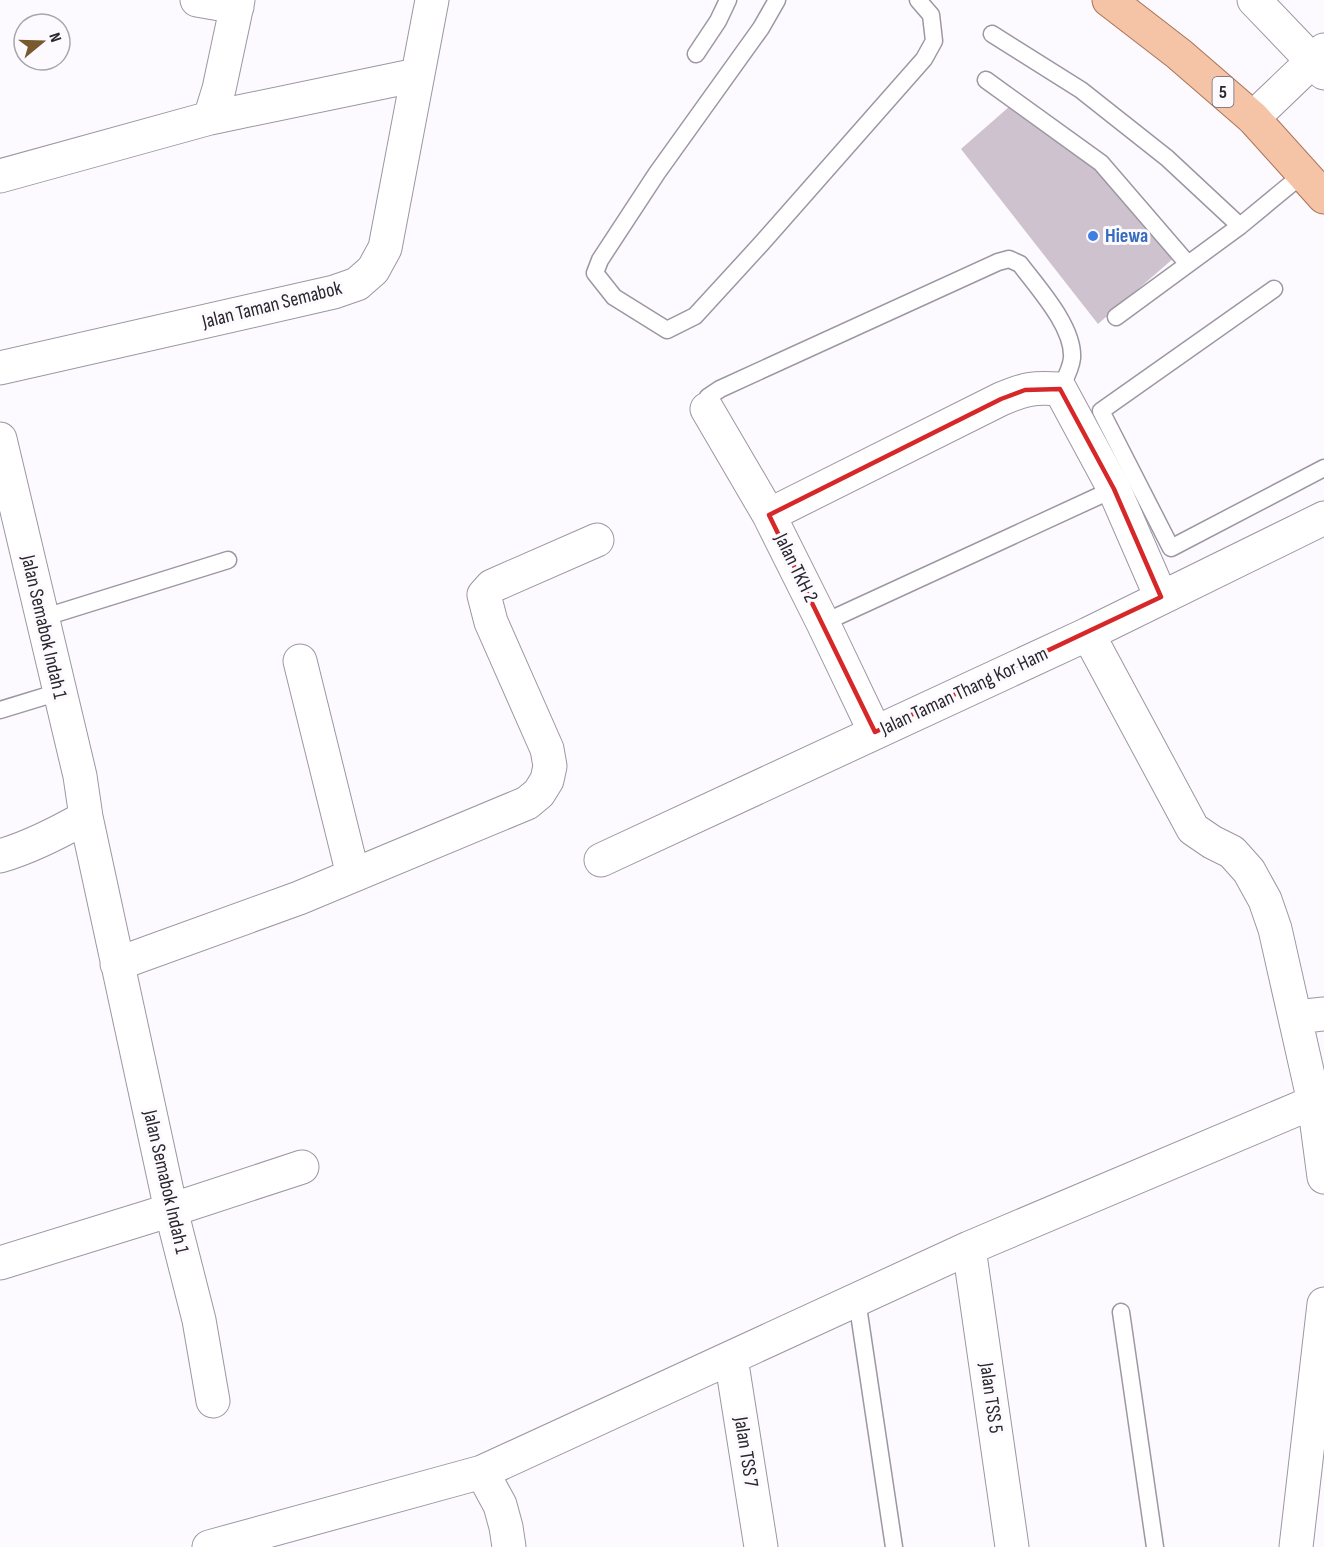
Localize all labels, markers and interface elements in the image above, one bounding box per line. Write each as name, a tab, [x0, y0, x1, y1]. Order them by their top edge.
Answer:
north arrow	[12, 12, 72, 72]
text: N	[44, 30, 65, 45]
road number: 5	[1212, 77, 1234, 107]
place label: Hiewa	[1105, 224, 1148, 248]
marker: Hiewa	[1086, 229, 1100, 243]
street label: Jalan Taman Semabok	[199, 276, 345, 334]
street label: Jalan TKH 2	[769, 529, 823, 606]
street label: Jalan Semabok Indah 1	[16, 552, 72, 701]
street label: Jalan Taman Thang Kor Ham	[875, 642, 1052, 741]
street label: Jalan Semabok Indah 1	[138, 1107, 194, 1256]
street label: Jalan TSS 5	[974, 1360, 1008, 1435]
street label: Jalan TSS 7	[728, 1414, 763, 1489]

